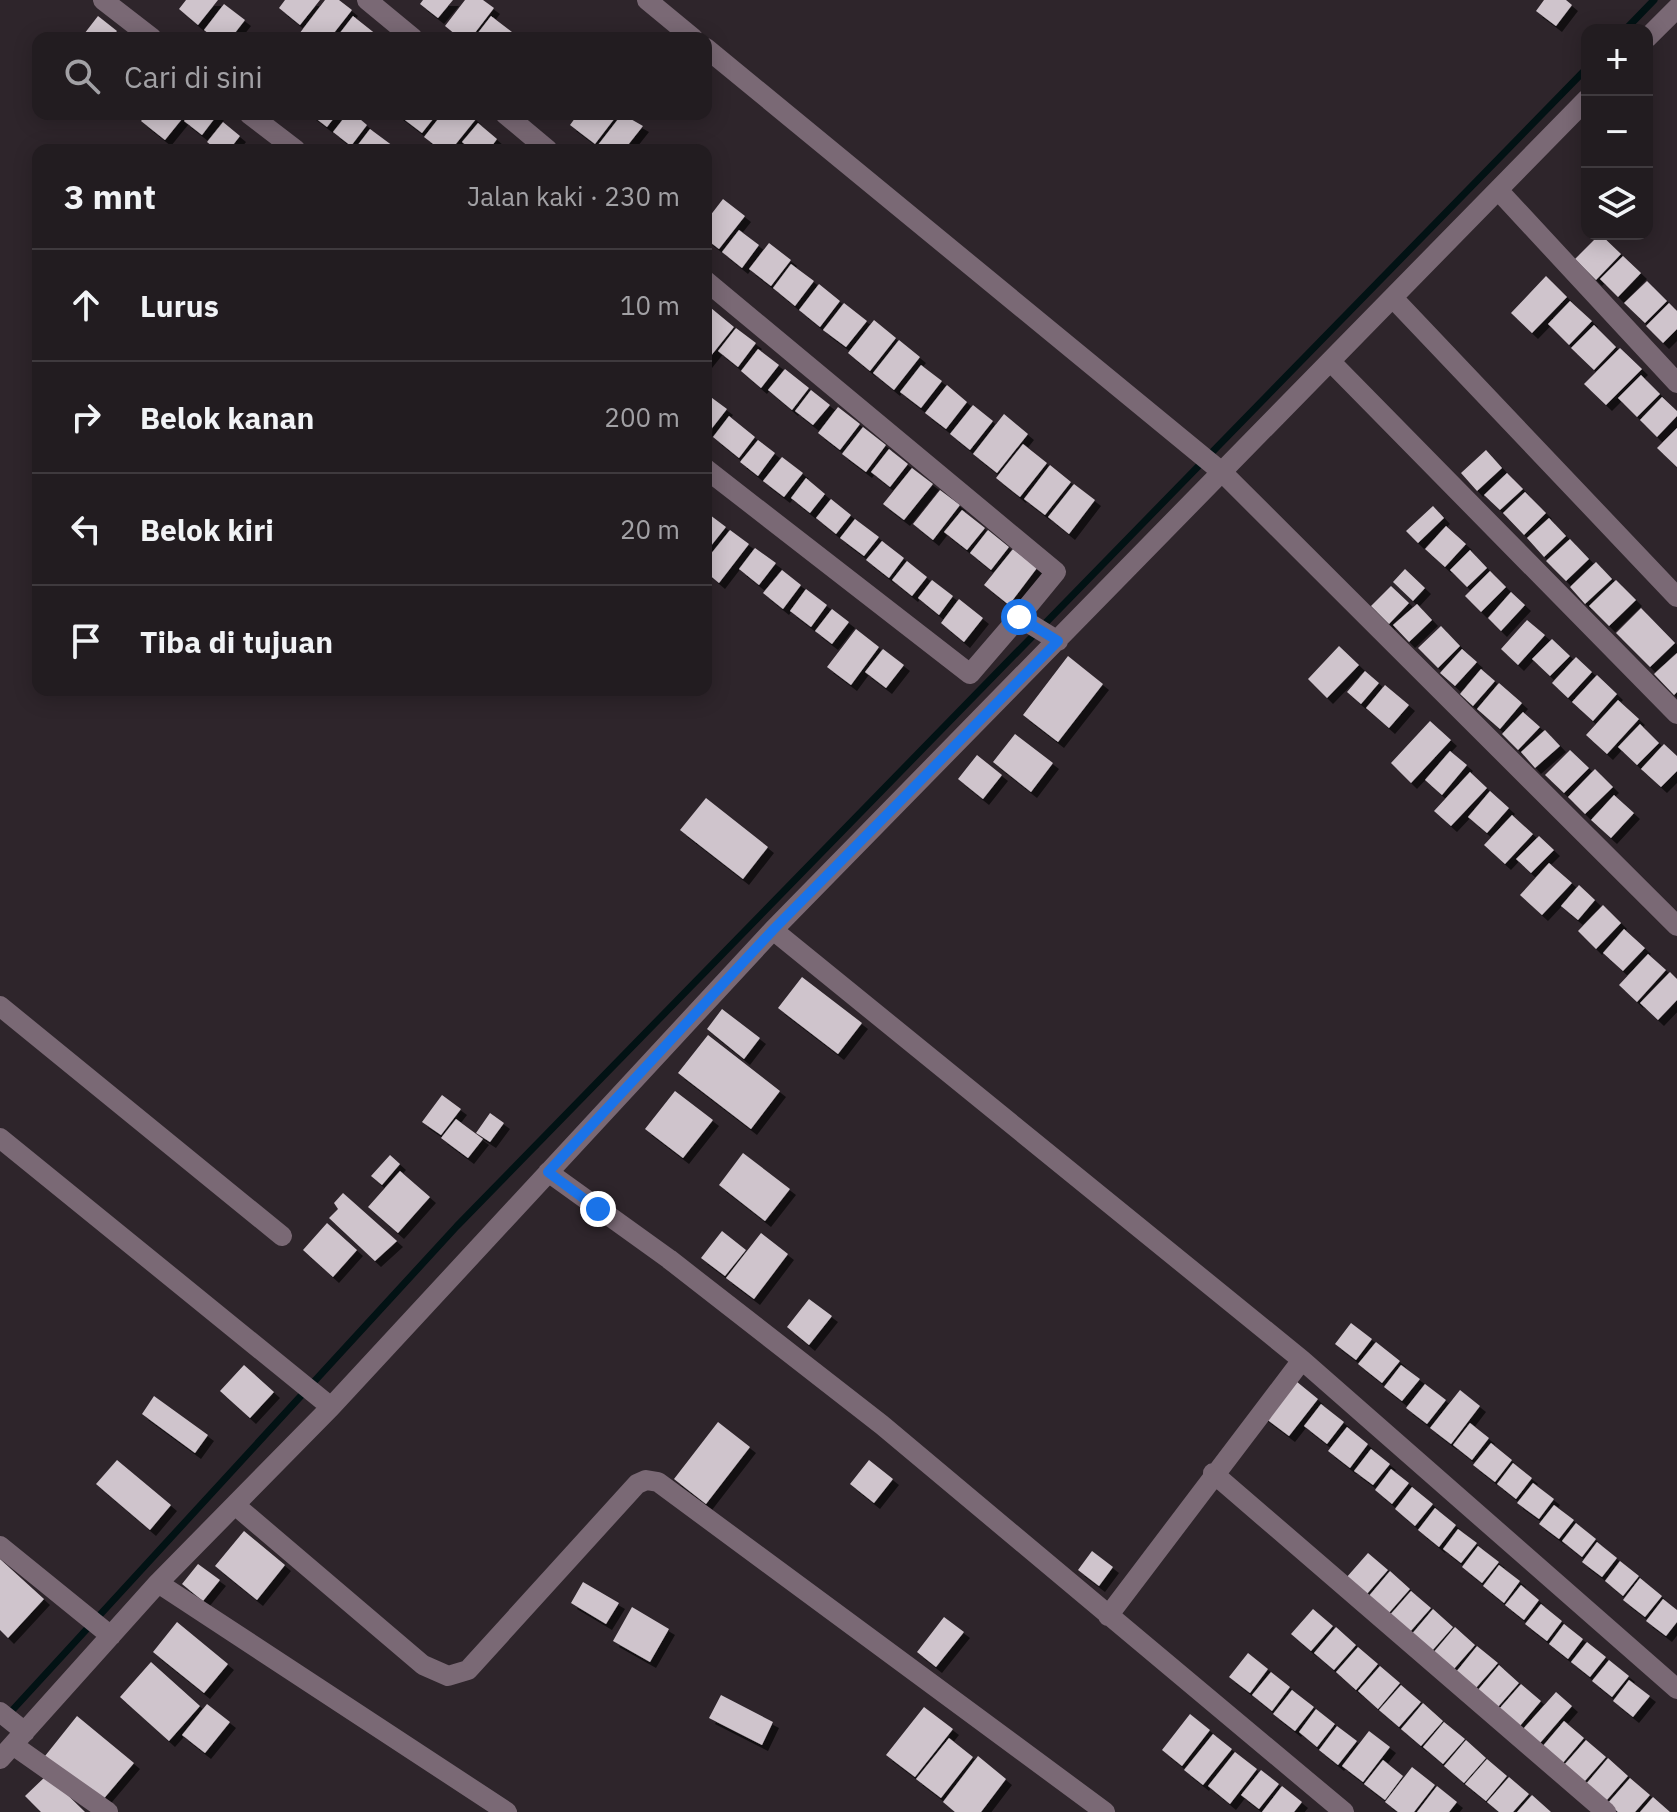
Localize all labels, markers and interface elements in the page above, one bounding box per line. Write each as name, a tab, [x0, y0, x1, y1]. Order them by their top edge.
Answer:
map controls	[1581, 24, 1653, 240]
button: +	[1581, 24, 1653, 96]
search box	[32, 32, 712, 120]
icon: search	[60, 54, 104, 98]
text: Cari di sini	[124, 57, 263, 96]
button: −	[1581, 96, 1653, 168]
button: layers	[1581, 168, 1653, 240]
text: 3 mnt	[64, 174, 156, 218]
text: Jalan kaki · 230 m	[467, 179, 680, 213]
icon: ahead	[64, 283, 108, 327]
text: Lurus	[140, 286, 219, 325]
text: 10 m	[620, 288, 680, 322]
icon: right	[64, 395, 108, 439]
text: Belok kanan	[140, 398, 314, 437]
text: 200 m	[604, 400, 680, 434]
icon: left	[64, 507, 108, 551]
text: Belok kiri	[140, 510, 274, 549]
text: 20 m	[620, 512, 680, 546]
route start	[1001, 599, 1037, 635]
icon: arrive	[64, 619, 108, 663]
text: Tiba di tujuan	[140, 622, 333, 661]
route end	[580, 1191, 616, 1227]

